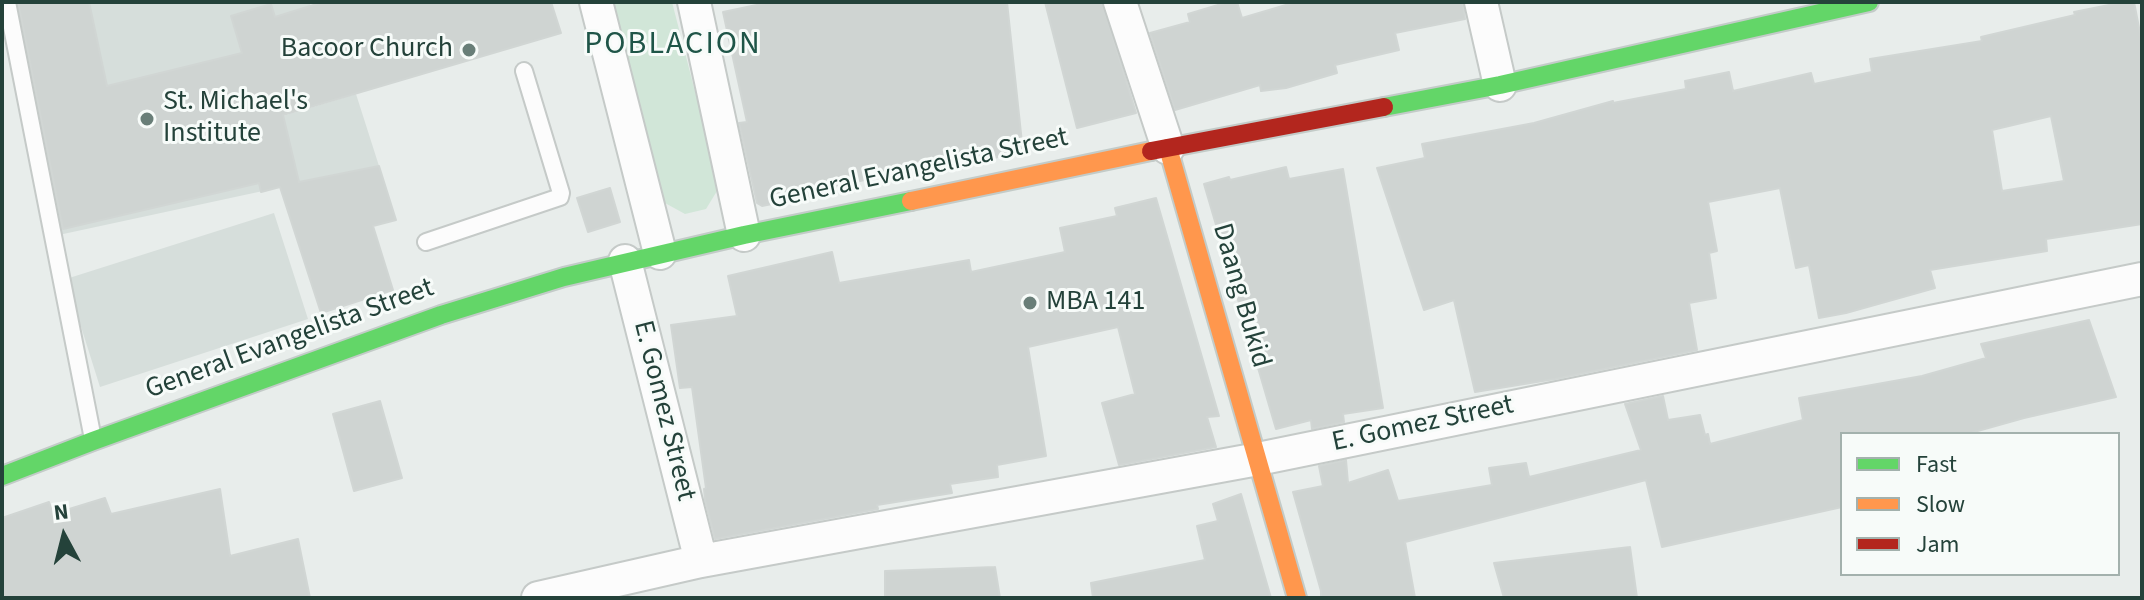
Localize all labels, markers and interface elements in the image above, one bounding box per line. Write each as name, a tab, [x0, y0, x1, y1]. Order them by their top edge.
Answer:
district label: POBLACION	[584, 27, 762, 65]
place label: Bacoor Church	[281, 33, 453, 67]
marker: Bacoor Church	[460, 41, 478, 59]
place label: St. Michael's Institute	[163, 86, 308, 152]
marker: St. Michael's Institute	[138, 110, 156, 128]
street label: General Evangelista Street	[767, 122, 1071, 218]
street label: Daang Bukid	[1203, 220, 1277, 372]
street label: General Evangelista Street	[141, 272, 439, 408]
place label: MBA 141	[1046, 286, 1145, 320]
marker: MBA 141	[1021, 294, 1039, 312]
street label: E. Gomez Street	[624, 317, 702, 505]
street label: E. Gomez Street	[1329, 389, 1517, 461]
legend	[1840, 432, 2120, 576]
text: Fast	[1916, 447, 1957, 482]
text: Slow	[1916, 487, 1965, 522]
text: N	[52, 495, 70, 529]
north arrow	[24, 496, 104, 576]
text: Jam	[1916, 527, 1960, 562]

